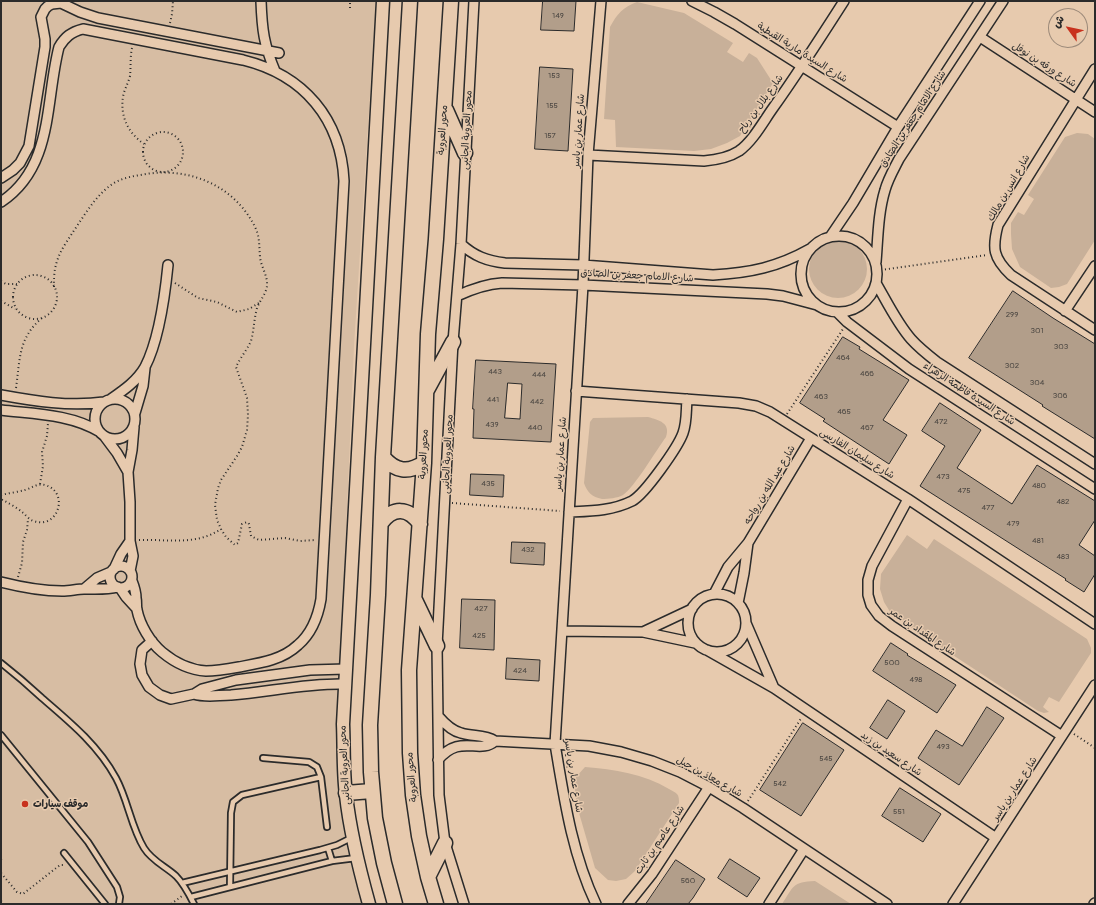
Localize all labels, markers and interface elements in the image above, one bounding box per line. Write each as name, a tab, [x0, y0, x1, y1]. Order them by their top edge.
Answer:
north arrow	[1048, 8, 1088, 48]
house number: 149	[552, 11, 564, 21]
text: ش	[1050, 13, 1067, 30]
street label: شارع السيدة مارية القبطية	[755, 20, 849, 86]
street label: شارع ورقه بن نوفل	[1010, 40, 1078, 90]
street label: شارع الامام جعفر بن الصادق	[877, 68, 949, 170]
house number: 153	[548, 71, 560, 81]
street label: شارع بلال بن رباح	[736, 73, 786, 135]
street label: محور العروبة الجانبى	[459, 90, 475, 170]
street label: شارع عمار بن ياسر	[570, 94, 588, 168]
house number: 155	[546, 101, 558, 111]
street label: محور العروبة	[435, 105, 451, 155]
house number: 157	[544, 131, 556, 141]
street label: شارع انس بن مالك	[985, 152, 1033, 224]
street label: شارع الامام جعفر بن الصادق	[580, 267, 694, 285]
house number: 299	[1006, 310, 1018, 320]
house number: 301	[1030, 326, 1044, 336]
house number: 303	[1054, 342, 1068, 352]
house number: 464	[836, 353, 850, 363]
street label: شارع السيدة فاطمة الزهراء	[921, 360, 1017, 428]
house number: 302	[1005, 361, 1019, 371]
house number: 443	[488, 367, 502, 377]
house number: 466	[860, 369, 874, 379]
house number: 444	[532, 370, 546, 380]
house number: 304	[1030, 378, 1044, 388]
house number: 306	[1053, 391, 1067, 401]
house number: 463	[814, 392, 828, 402]
house number: 441	[487, 395, 499, 405]
house number: 442	[530, 397, 544, 407]
house number: 465	[837, 407, 851, 417]
street label: محور العروبة الجانبى	[440, 414, 456, 494]
street label: شارع عمار بن ياسر	[552, 417, 570, 491]
house number: 472	[934, 417, 948, 427]
house number: 439	[485, 420, 499, 430]
house number: 440	[528, 423, 542, 433]
house number: 467	[860, 423, 874, 433]
street label: شارع سليمان الفارسى	[817, 426, 897, 482]
street label: محور العروبة	[417, 429, 431, 479]
street label: شارع عبد الله بن رواحه	[742, 443, 798, 527]
house number: 473	[936, 472, 950, 482]
house number: 435	[481, 479, 495, 489]
house number: 480	[1032, 481, 1046, 491]
house number: 475	[957, 486, 971, 496]
house number: 482	[1056, 497, 1070, 507]
house number: 477	[981, 503, 995, 513]
house number: 479	[1007, 519, 1019, 529]
house number: 481	[1032, 536, 1044, 546]
house number: 432	[521, 545, 535, 555]
house number: 483	[1056, 552, 1070, 562]
house number: 427	[474, 604, 488, 614]
street label: شارع المقداد بن عمر	[886, 605, 958, 659]
house number: 425	[472, 631, 486, 641]
house number: 500	[884, 658, 900, 668]
house number: 424	[513, 666, 527, 676]
house number: 498	[910, 675, 922, 685]
street label: محور العروبة الجانبى	[337, 725, 353, 805]
street label: شارع سعيد بن زيد	[858, 729, 924, 779]
street label: شارع عمار بن ياسر	[561, 738, 585, 814]
house number: 493	[936, 742, 950, 752]
street label: محور العروبة	[404, 751, 420, 803]
street label: شارع معاذ بن جبل	[674, 754, 744, 800]
house number: 545	[819, 754, 833, 764]
street label: شارع عمار بن ياسر	[990, 755, 1040, 823]
house number: 542	[773, 779, 787, 789]
place label: موقف سيارات	[33, 798, 88, 810]
marker: موقف سيارات	[20, 799, 30, 809]
street label: شارع عاصم بن ثابت	[632, 803, 688, 877]
house number: 551	[893, 807, 905, 817]
house number: 560	[681, 876, 695, 886]

